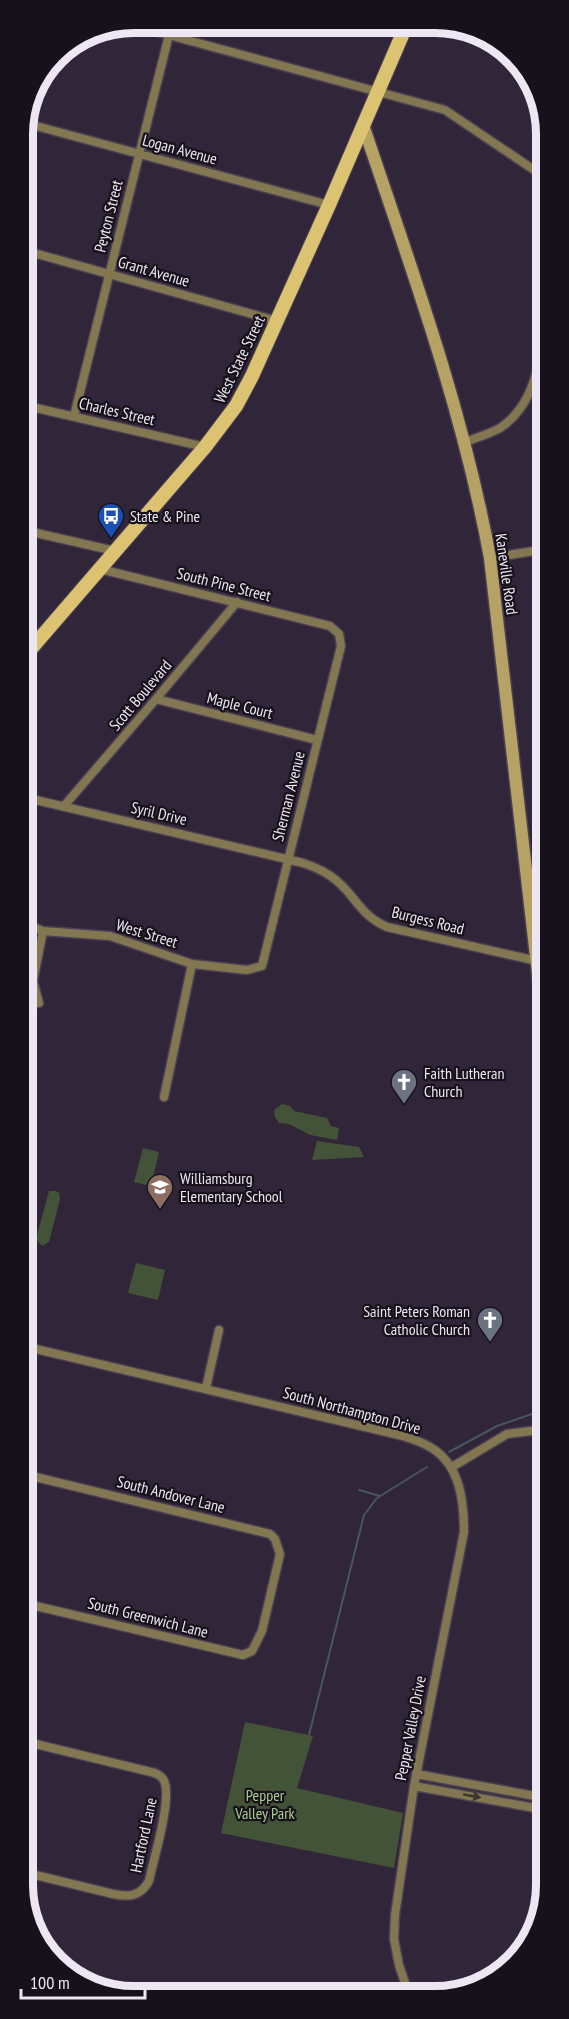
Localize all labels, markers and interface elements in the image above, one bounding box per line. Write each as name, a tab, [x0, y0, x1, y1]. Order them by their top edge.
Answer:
street label: Logan Avenue	[140, 129, 220, 169]
street label: Peyton Street	[89, 177, 127, 254]
street label: Grant Avenue	[116, 251, 192, 291]
street label: West State Street	[209, 311, 269, 406]
street label: Charles Street	[77, 393, 158, 430]
bus stop icon: State & Pine	[96, 501, 126, 539]
place label: State & Pine	[130, 506, 200, 526]
street label: Kaneville Road	[491, 532, 523, 616]
street label: South Pine Street	[175, 563, 274, 606]
street label: Scott Boulevard	[104, 655, 176, 735]
street label: Maple Court	[205, 687, 276, 723]
street label: Sherman Avenue	[267, 749, 309, 843]
street label: Syril Drive	[129, 797, 189, 829]
street label: Burgess Road	[390, 901, 466, 939]
street label: West Street	[114, 914, 181, 952]
place label: Faith Lutheran Church	[424, 1063, 505, 1101]
church icon: Faith Lutheran Church	[389, 1067, 419, 1105]
place label: Williamsburg Elementary School	[180, 1168, 283, 1206]
school or university icon: Williamsburg Elementary School	[145, 1172, 175, 1210]
place label: Saint Peters Roman Catholic Church	[363, 1301, 470, 1339]
church icon: Saint Peters Roman Catholic Church	[475, 1305, 505, 1343]
street label: South Northampton Drive	[281, 1382, 423, 1438]
street label: South Andover Lane	[115, 1471, 227, 1517]
street label: South Greenwich Lane	[86, 1592, 210, 1642]
street label: Pepper Valley Drive	[390, 1674, 430, 1782]
park label: Pepper Valley Park	[234, 1785, 296, 1823]
one-way arrow	[462, 1792, 481, 1801]
street label: Hartford Lane	[125, 1796, 161, 1874]
scale bar	[21, 1962, 146, 2000]
text: 100 m	[30, 1971, 70, 1994]

